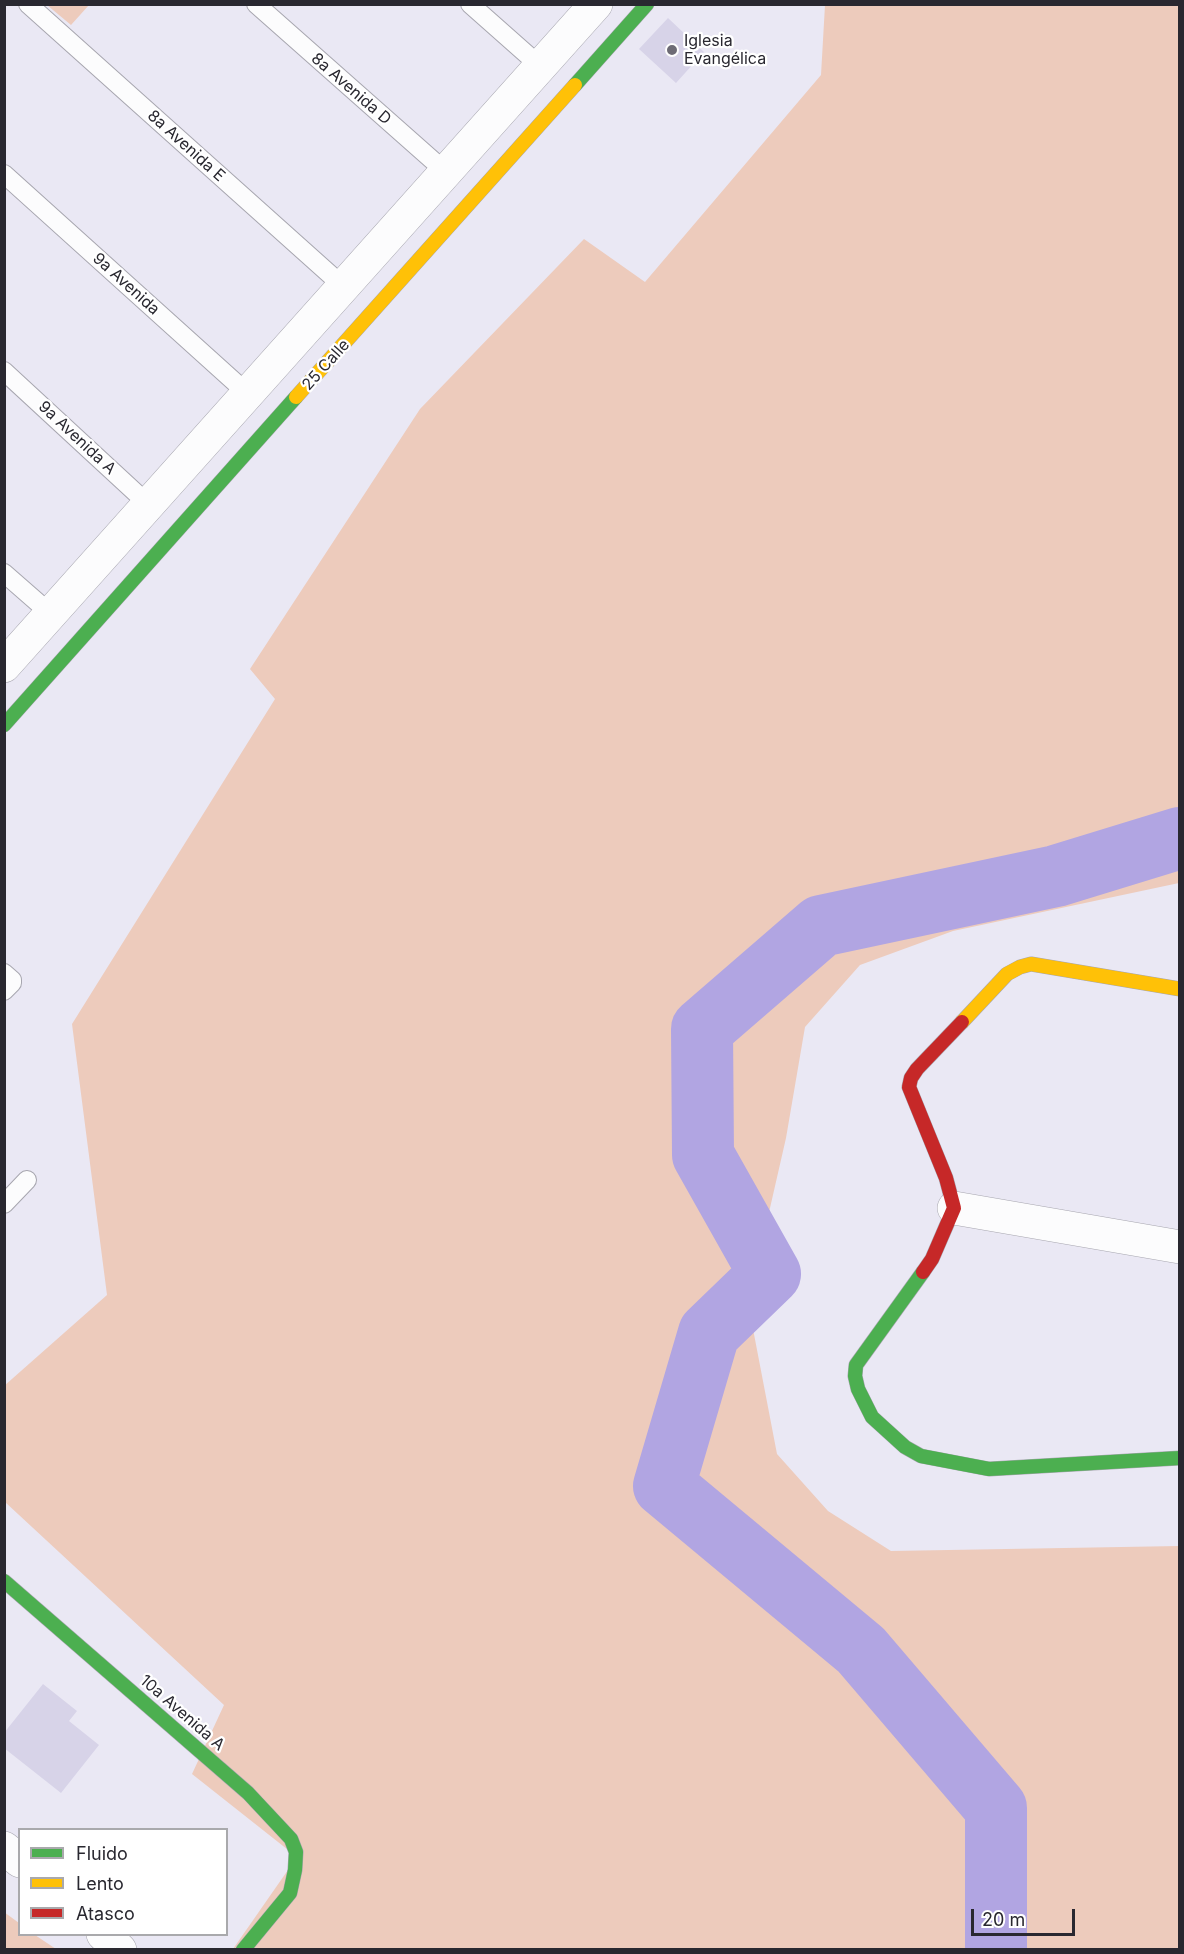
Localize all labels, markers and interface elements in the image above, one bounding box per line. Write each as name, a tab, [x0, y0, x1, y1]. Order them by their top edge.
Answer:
place label: Iglesia Evangélica	[684, 31, 766, 69]
marker: Iglesia Evangélica	[665, 43, 679, 57]
street label: 8a Avenida D	[307, 49, 395, 129]
street label: 8a Avenida E	[143, 106, 229, 186]
street label: 9a Avenida	[89, 249, 163, 319]
street label: 25 Calle	[298, 336, 354, 394]
street label: 9a Avenida A	[34, 397, 120, 479]
street label: 10a Avenida A	[136, 1671, 228, 1755]
legend	[18, 1828, 228, 1936]
text: Fluido	[76, 1843, 128, 1864]
text: Lento	[76, 1873, 124, 1894]
scale bar	[974, 1897, 1078, 1935]
text: Atasco	[76, 1903, 135, 1924]
text: 20 m	[982, 1909, 1025, 1930]

